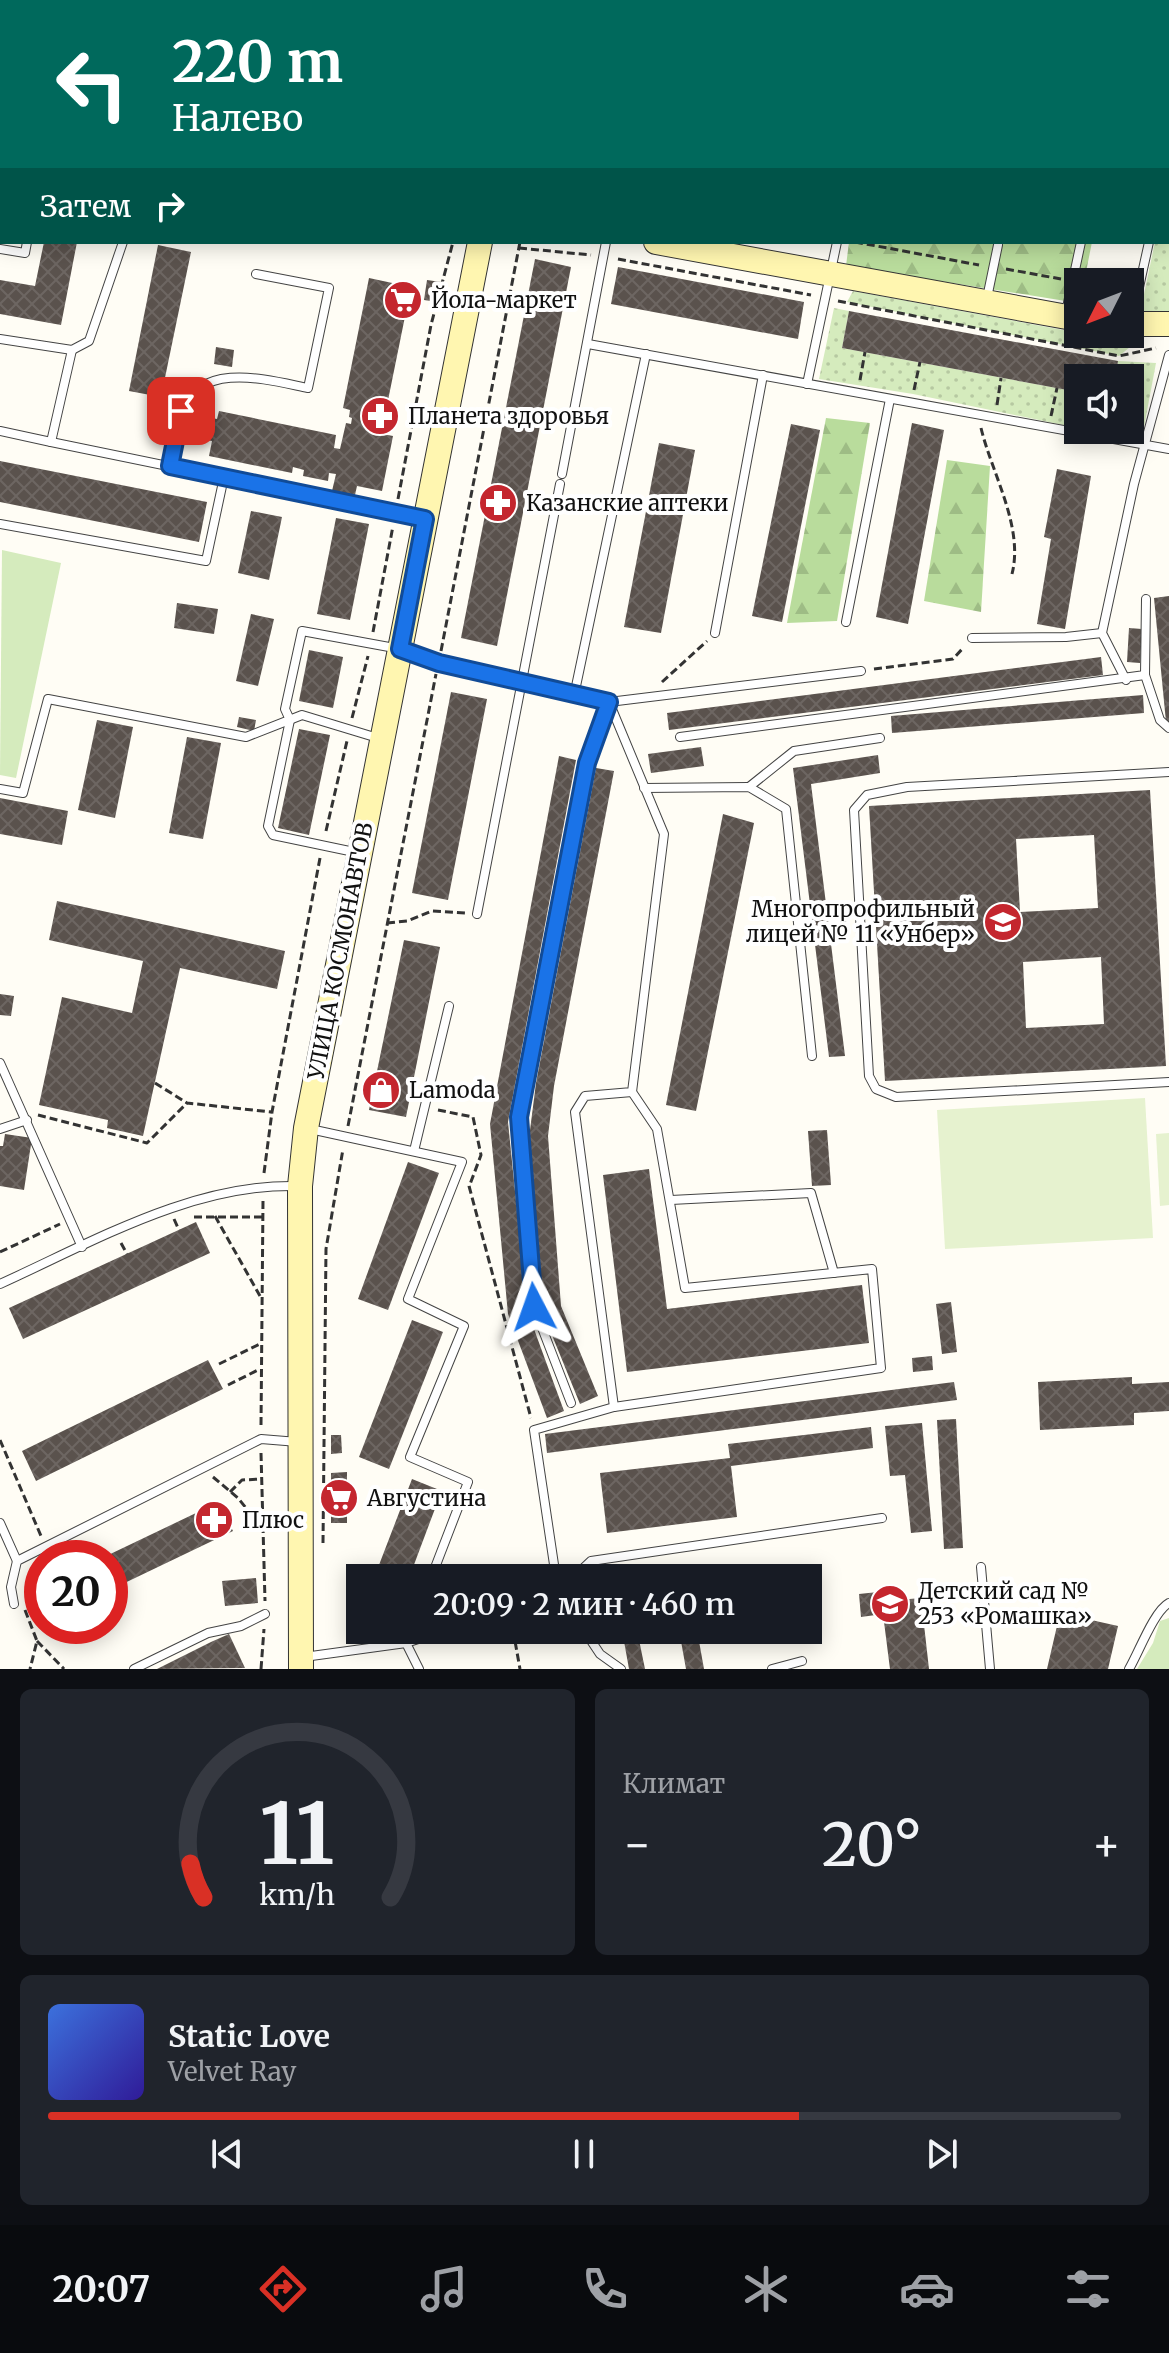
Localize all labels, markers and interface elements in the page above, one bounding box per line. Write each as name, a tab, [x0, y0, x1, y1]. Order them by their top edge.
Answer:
text: 220 m	[172, 27, 343, 97]
icon: left	[40, 32, 144, 136]
text: Налево	[172, 96, 303, 141]
icon: right	[148, 184, 192, 228]
text: Затем	[40, 187, 132, 225]
north arrow	[1064, 268, 1144, 348]
map controls	[1064, 268, 1144, 444]
supermarket icon: Йола-маркет	[382, 279, 424, 321]
place label: Йола-маркет	[431, 285, 577, 314]
button: sound	[1064, 364, 1144, 444]
pin	[147, 377, 215, 445]
icon: arrive	[159, 389, 203, 433]
pharmacy icon: Планета здоровья	[359, 395, 401, 437]
place label: Планета здоровья	[408, 402, 609, 430]
pharmacy icon: Казанские аптеки	[477, 482, 519, 524]
place label: Казанские аптеки	[526, 489, 728, 517]
street label: УЛИЦА КОСМОНАВТОВ	[301, 820, 379, 1083]
place label: Многопрофильный лицей № 11 «Унбер»	[746, 895, 975, 948]
school or university icon: Многопрофильный лицей № 11 «Унбер»	[982, 901, 1024, 943]
shop icon: Lamoda	[360, 1069, 402, 1111]
place label: Lamoda	[409, 1076, 496, 1104]
position arrow	[492, 1265, 576, 1349]
supermarket icon: Августина	[318, 1477, 360, 1519]
place label: Августина	[366, 1484, 486, 1512]
pharmacy icon: Плюс	[193, 1499, 235, 1541]
place label: Плюс	[242, 1506, 304, 1534]
speed limit sign: 20	[24, 1540, 128, 1644]
place label: Детский сад № 253 «Ромашка»	[918, 1577, 1092, 1630]
school or university icon: Детский сад № 253 «Ромашка»	[869, 1583, 911, 1625]
text: 20:09 · 2 мин · 460 m	[433, 1585, 735, 1623]
text: Климат	[623, 1767, 725, 1800]
text: 11	[260, 1782, 335, 1887]
text: 20°	[822, 1807, 922, 1882]
text: −	[623, 1817, 652, 1872]
text: +	[1092, 1817, 1121, 1872]
text: km/h	[259, 1877, 335, 1913]
text: Static Love	[168, 2017, 330, 2055]
text: Velvet Ray	[168, 2055, 296, 2088]
icon: previous	[205, 2132, 249, 2176]
icon: pause	[562, 2132, 606, 2176]
icon: next	[920, 2132, 964, 2176]
icon: directions	[255, 2261, 311, 2317]
icon: music	[416, 2261, 472, 2317]
icon: phone	[577, 2261, 633, 2317]
icon: climate	[738, 2261, 794, 2317]
icon: car	[899, 2261, 955, 2317]
icon: filters	[1060, 2261, 1116, 2317]
text: 20:07	[53, 2267, 150, 2312]

